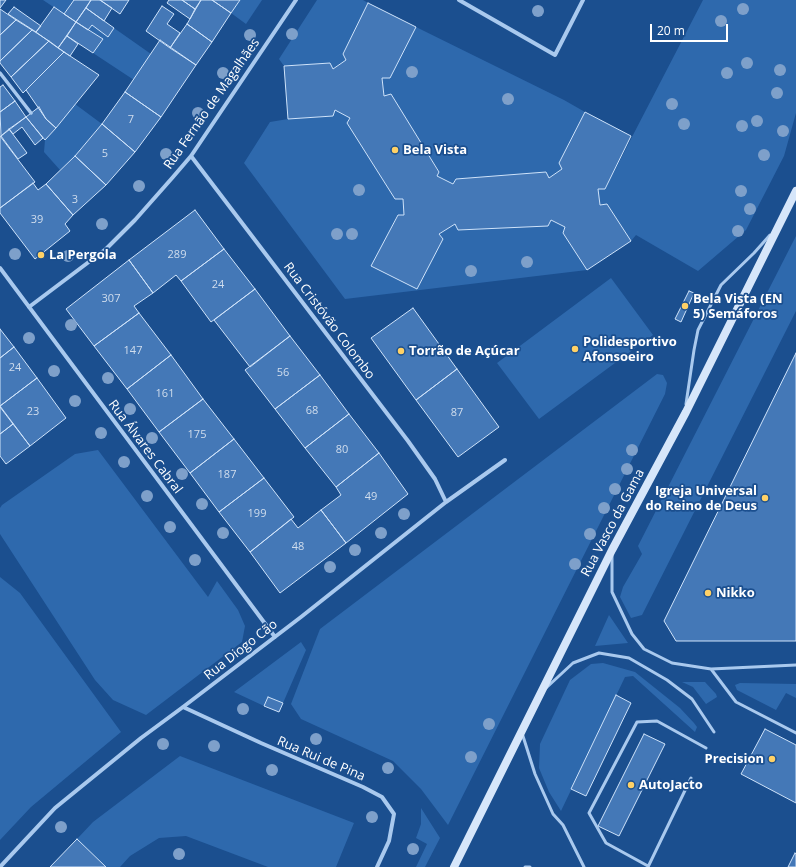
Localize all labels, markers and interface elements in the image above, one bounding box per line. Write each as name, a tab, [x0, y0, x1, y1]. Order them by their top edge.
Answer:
scale bar	[652, 16, 730, 42]
text: 20 m	[657, 22, 685, 39]
street label: Rua Fernão de Magalhães	[161, 36, 263, 172]
house number: 7	[128, 113, 134, 127]
place label: Bela Vista	[403, 142, 467, 158]
marker: Bela Vista	[390, 145, 400, 155]
house number: 5	[102, 147, 108, 161]
house number: 3	[72, 193, 78, 207]
house number: 39	[31, 213, 43, 227]
place label: La Pergola	[49, 247, 117, 263]
house number: 289	[168, 248, 186, 262]
marker: La Pergola	[36, 250, 46, 260]
street label: Rua Cristóvão Colombo	[280, 260, 378, 382]
house number: 24	[212, 278, 224, 292]
place label: Bela Vista (EN 5) Semáforos	[693, 291, 783, 322]
house number: 307	[102, 292, 120, 306]
marker: Bela Vista (EN 5) Semáforos	[680, 301, 690, 311]
place label: Polidesportivo Afonsoeiro	[583, 334, 677, 365]
place label: Torrão de Açúcar	[409, 343, 520, 359]
house number: 147	[124, 344, 142, 358]
marker: Polidesportivo Afonsoeiro	[570, 344, 580, 354]
marker: Torrão de Açúcar	[396, 346, 406, 356]
house number: 24	[9, 361, 21, 375]
house number: 56	[277, 366, 289, 380]
house number: 161	[156, 387, 174, 401]
street label: Rua Álvares Cabral	[105, 397, 185, 497]
house number: 68	[306, 404, 318, 418]
house number: 23	[27, 405, 39, 419]
house number: 87	[451, 406, 463, 420]
house number: 175	[188, 428, 206, 442]
house number: 80	[336, 443, 348, 457]
street label: Rua Vasco da Gama	[578, 467, 648, 579]
house number: 187	[218, 468, 236, 482]
place label: Igreja Universal do Reino de Deus	[646, 483, 757, 514]
house number: 49	[365, 490, 377, 504]
marker: Igreja Universal do Reino de Deus	[760, 493, 770, 503]
house number: 199	[248, 507, 266, 521]
house number: 48	[292, 540, 304, 554]
place label: Nikko	[716, 585, 755, 601]
marker: Nikko	[703, 588, 713, 598]
street label: Rua Diogo Cão	[201, 617, 281, 683]
street label: Rua Rui de Pina	[275, 733, 367, 785]
place label: Precision	[705, 751, 764, 767]
marker: Precision	[767, 754, 777, 764]
place label: AutoJacto	[639, 777, 703, 793]
marker: AutoJacto	[626, 780, 636, 790]

